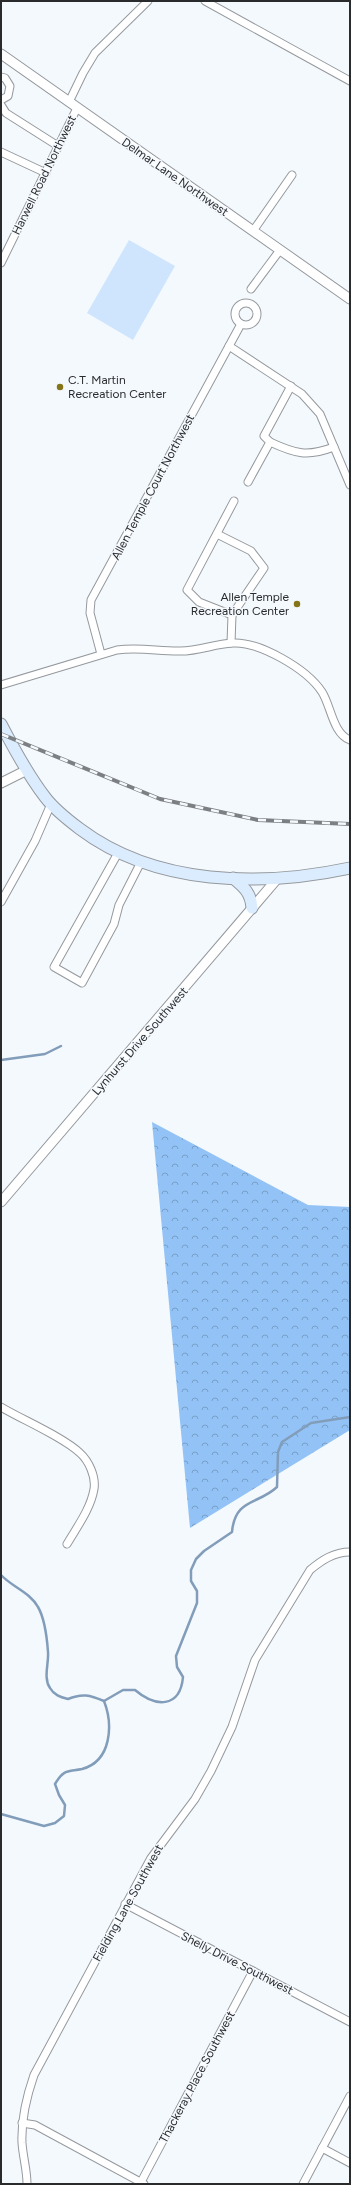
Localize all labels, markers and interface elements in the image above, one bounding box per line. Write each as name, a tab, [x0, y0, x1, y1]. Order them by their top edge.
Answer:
street label: Harwell Road Northwest	[9, 113, 79, 237]
street label: Delmar Lane Northwest	[119, 135, 231, 219]
place label: C.T. Martin Recreation Center	[68, 373, 166, 401]
marker: C.T. Martin Recreation Center	[55, 382, 65, 392]
street label: Allen Temple Court Northwest	[109, 411, 198, 562]
place label: Allen Temple Recreation Center	[191, 590, 289, 618]
marker: Allen Temple Recreation Center	[292, 599, 302, 609]
street label: Lynhurst Drive Southwest	[89, 984, 191, 1098]
street label: Fielding Lane Southwest	[90, 1842, 166, 1964]
street label: Shelly Drive Southwest	[179, 1929, 296, 1998]
street label: Thackeray Place Southwest	[156, 2008, 238, 2145]

